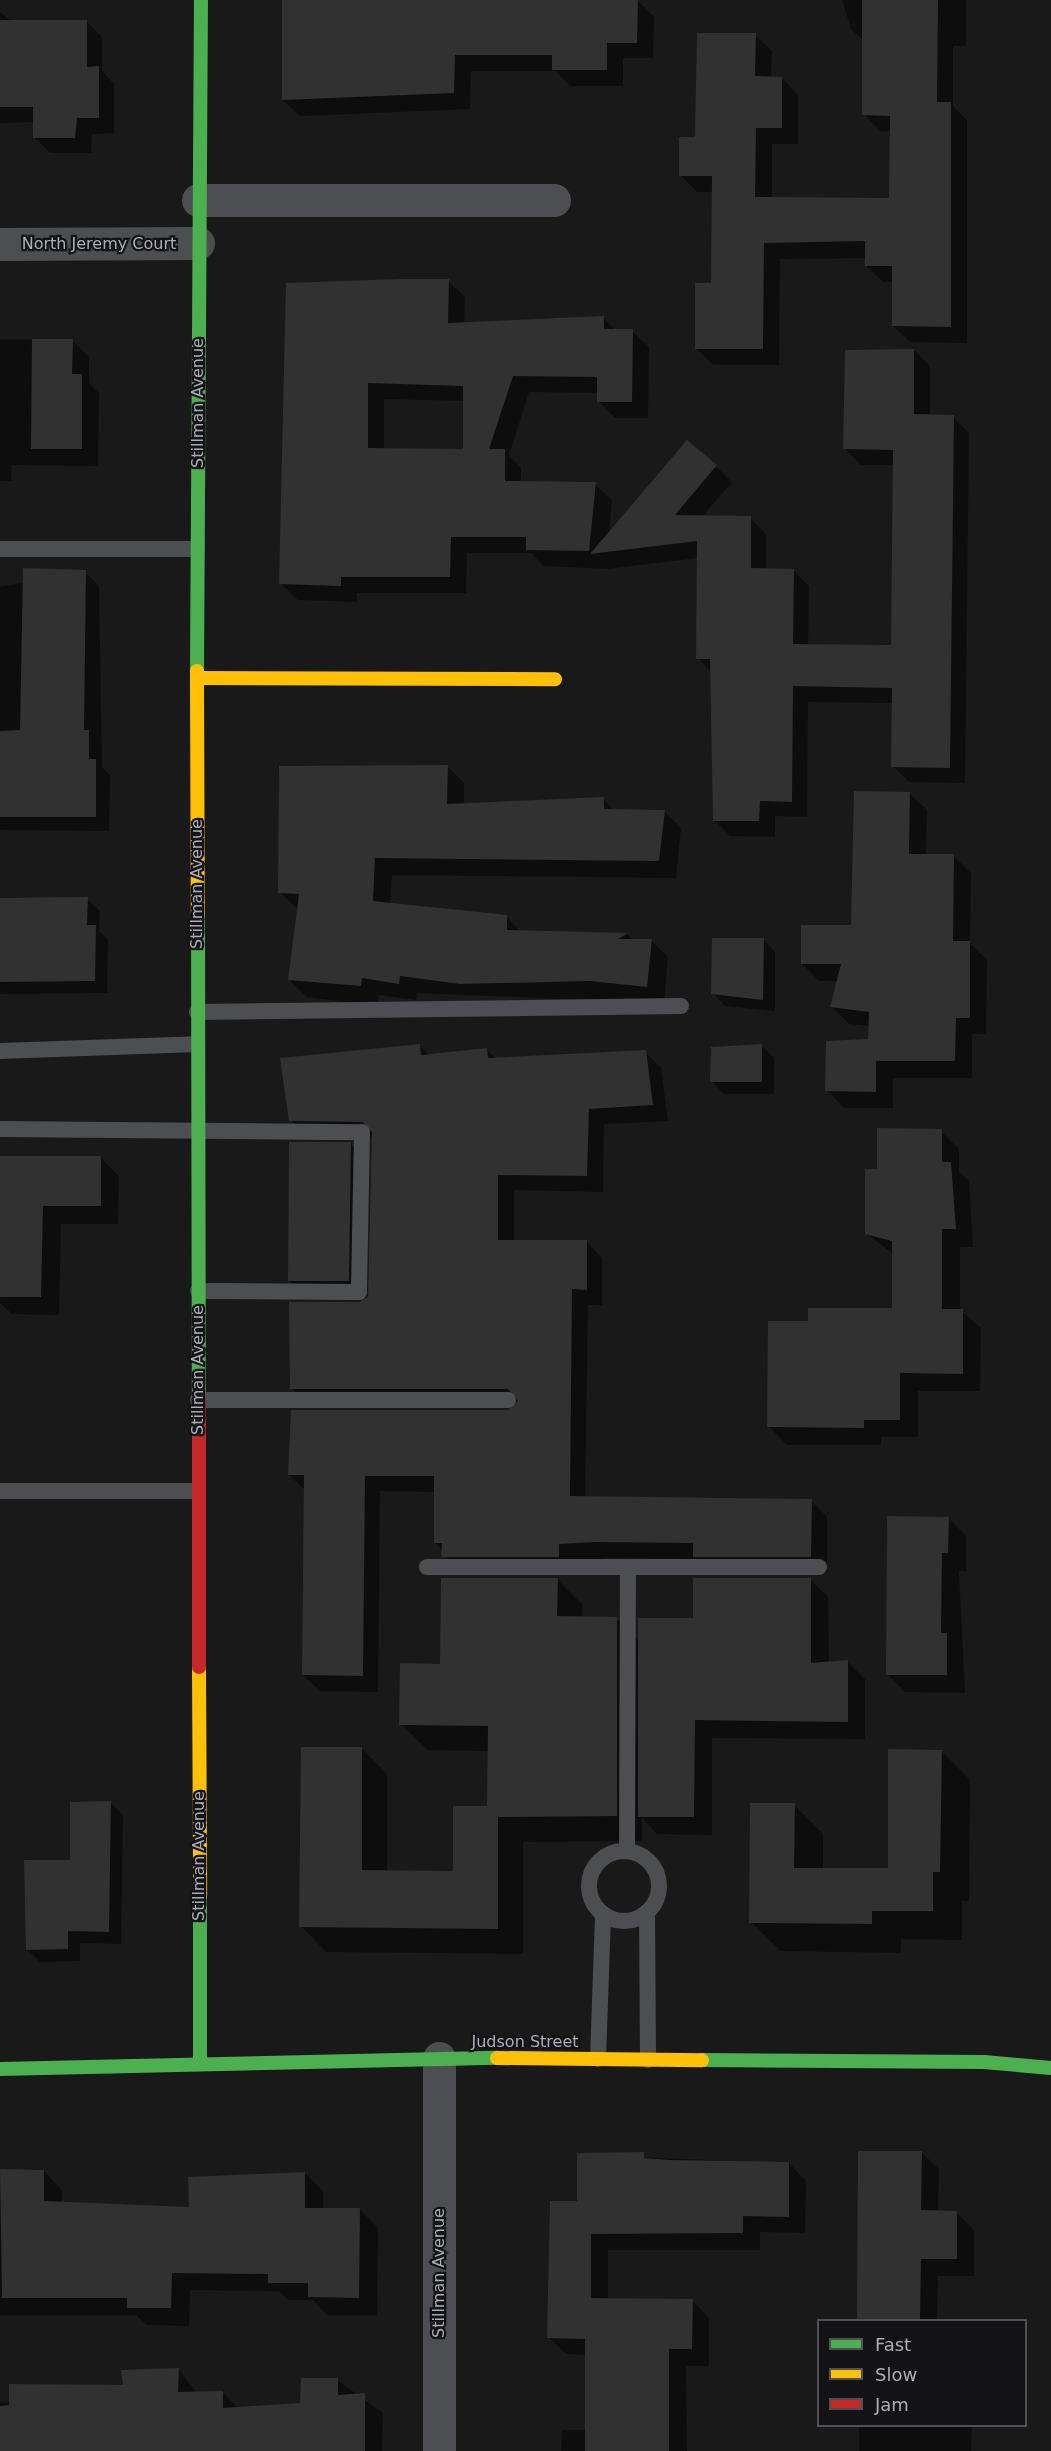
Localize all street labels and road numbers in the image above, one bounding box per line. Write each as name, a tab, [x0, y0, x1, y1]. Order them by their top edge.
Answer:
street label: North Jeremy Court	[22, 234, 176, 254]
street label: Stillman Avenue	[188, 338, 208, 468]
street label: Stillman Avenue	[187, 819, 207, 949]
street label: Stillman Avenue	[188, 1305, 208, 1435]
street label: Stillman Avenue	[189, 1791, 209, 1921]
street label: Judson Street	[472, 2032, 578, 2052]
street label: Stillman Avenue	[429, 2208, 449, 2338]

